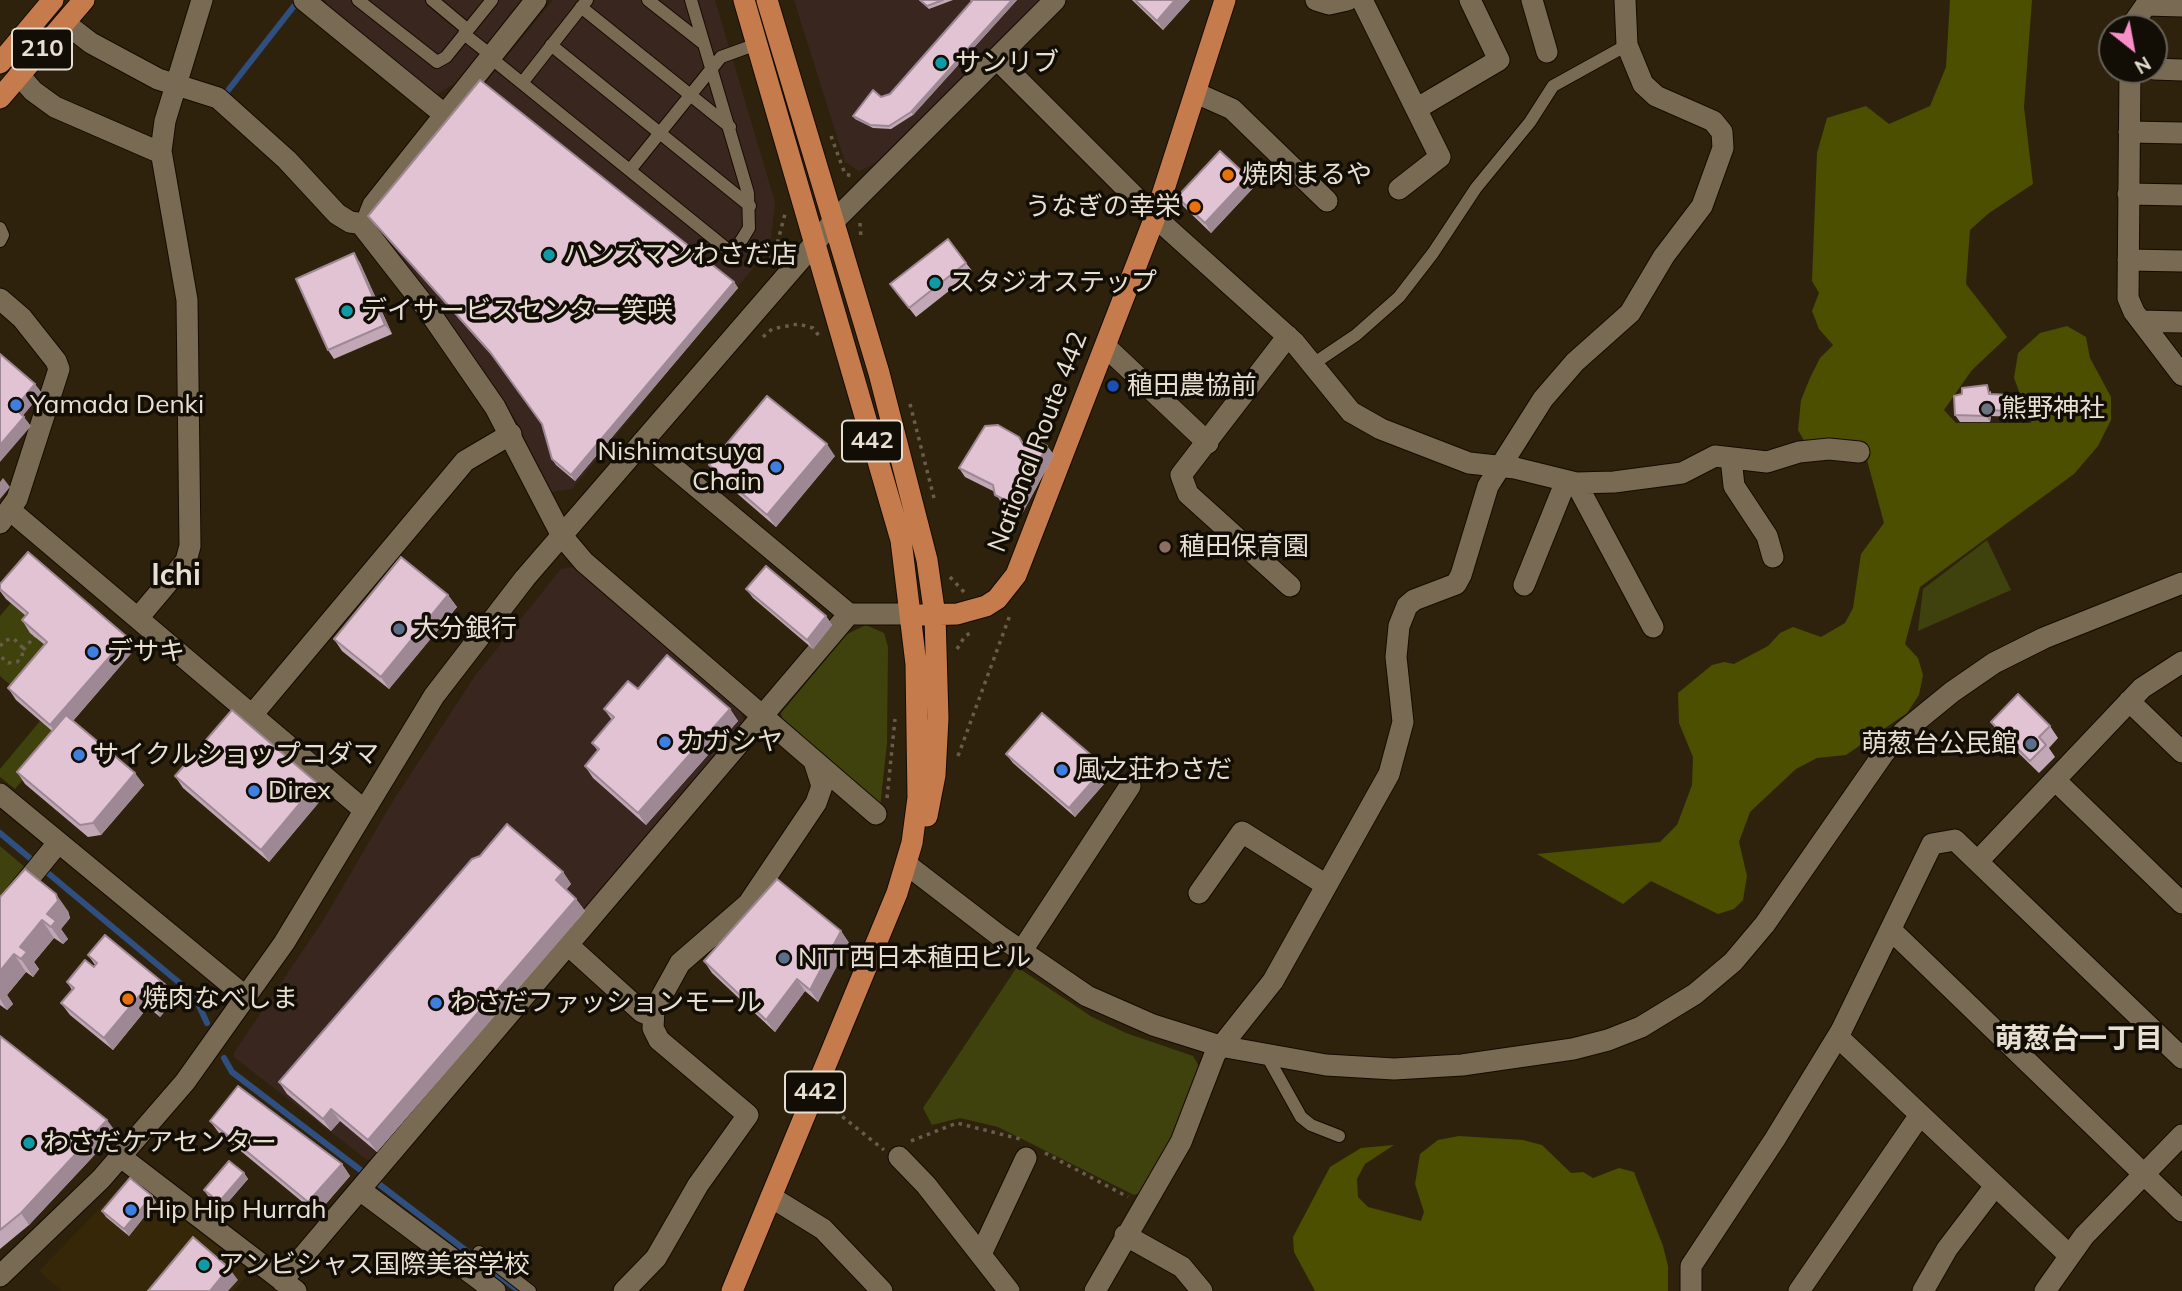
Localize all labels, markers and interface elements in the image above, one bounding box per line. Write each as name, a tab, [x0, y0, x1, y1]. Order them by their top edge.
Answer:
north arrow	[2098, 14, 2168, 84]
road number: 210	[12, 28, 72, 70]
place label: サンリブ	[955, 47, 1059, 79]
text: N	[2130, 51, 2155, 79]
marker: サンリブ	[933, 55, 949, 71]
place label: 焼肉まるや	[1242, 159, 1372, 191]
marker: 焼肉まるや	[1220, 167, 1236, 183]
place label: うなぎの幸栄	[1025, 191, 1181, 223]
marker: うなぎの幸栄	[1187, 199, 1203, 215]
place label: ハンズマンわさだ店	[563, 239, 797, 271]
marker: ハンズマンわさだ店	[541, 247, 557, 263]
place label: スタジオステップ	[949, 267, 1157, 299]
marker: スタジオステップ	[927, 275, 943, 291]
place label: デイサービスセンター笑咲	[361, 295, 673, 327]
marker: デイサービスセンター笑咲	[339, 303, 355, 319]
street label: National Route 442	[982, 328, 1094, 556]
place label: 稙田農協前	[1127, 370, 1257, 402]
marker: 稙田農協前	[1105, 378, 1121, 394]
place label: Yamada Denki	[30, 389, 204, 421]
place label: 熊野神社	[2001, 393, 2105, 425]
marker: Yamada Denki	[8, 397, 24, 413]
marker: 熊野神社	[1979, 401, 1995, 417]
road number: 442	[842, 420, 902, 462]
place label: Nishimatsuya Chain	[597, 436, 762, 498]
marker: Nishimatsuya Chain	[768, 459, 784, 475]
place label: 稙田保育園	[1179, 531, 1309, 563]
marker: 稙田保育園	[1157, 539, 1173, 555]
district label: Ichi	[151, 558, 201, 594]
place label: 大分銀行	[413, 613, 517, 645]
marker: 大分銀行	[391, 621, 407, 637]
place label: デサキ	[107, 636, 185, 668]
marker: デサキ	[85, 644, 101, 660]
place label: カガシヤ	[679, 726, 783, 758]
place label: 萌葱台公民館	[1861, 728, 2017, 760]
marker: カガシヤ	[657, 734, 673, 750]
marker: 萌葱台公民館	[2023, 736, 2039, 752]
place label: サイクルショップコダマ	[93, 739, 379, 771]
marker: サイクルショップコダマ	[71, 747, 87, 763]
place label: 風之荘わさだ	[1076, 754, 1232, 786]
marker: 風之荘わさだ	[1054, 762, 1070, 778]
place label: Direx	[268, 775, 331, 807]
marker: Direx	[246, 783, 262, 799]
place label: NTT西日本稙田ビル	[798, 942, 1031, 974]
marker: NTT西日本稙田ビル	[776, 950, 792, 966]
place label: 焼肉なべしま	[142, 983, 298, 1015]
place label: わさだファッションモール	[450, 987, 762, 1019]
marker: 焼肉なべしま	[120, 991, 136, 1007]
marker: わさだファッションモール	[428, 995, 444, 1011]
district label: 萌葱台一丁目	[1995, 1023, 2163, 1057]
road number: 442	[785, 1072, 845, 1112]
place label: わさだケアセンター	[43, 1127, 277, 1159]
marker: わさだケアセンター	[21, 1135, 37, 1151]
place label: Hip Hip Hurrah	[145, 1194, 326, 1226]
marker: Hip Hip Hurrah	[123, 1202, 139, 1218]
place label: アンビシャス国際美容学校	[218, 1249, 530, 1281]
marker: アンビシャス国際美容学校	[196, 1257, 212, 1273]

